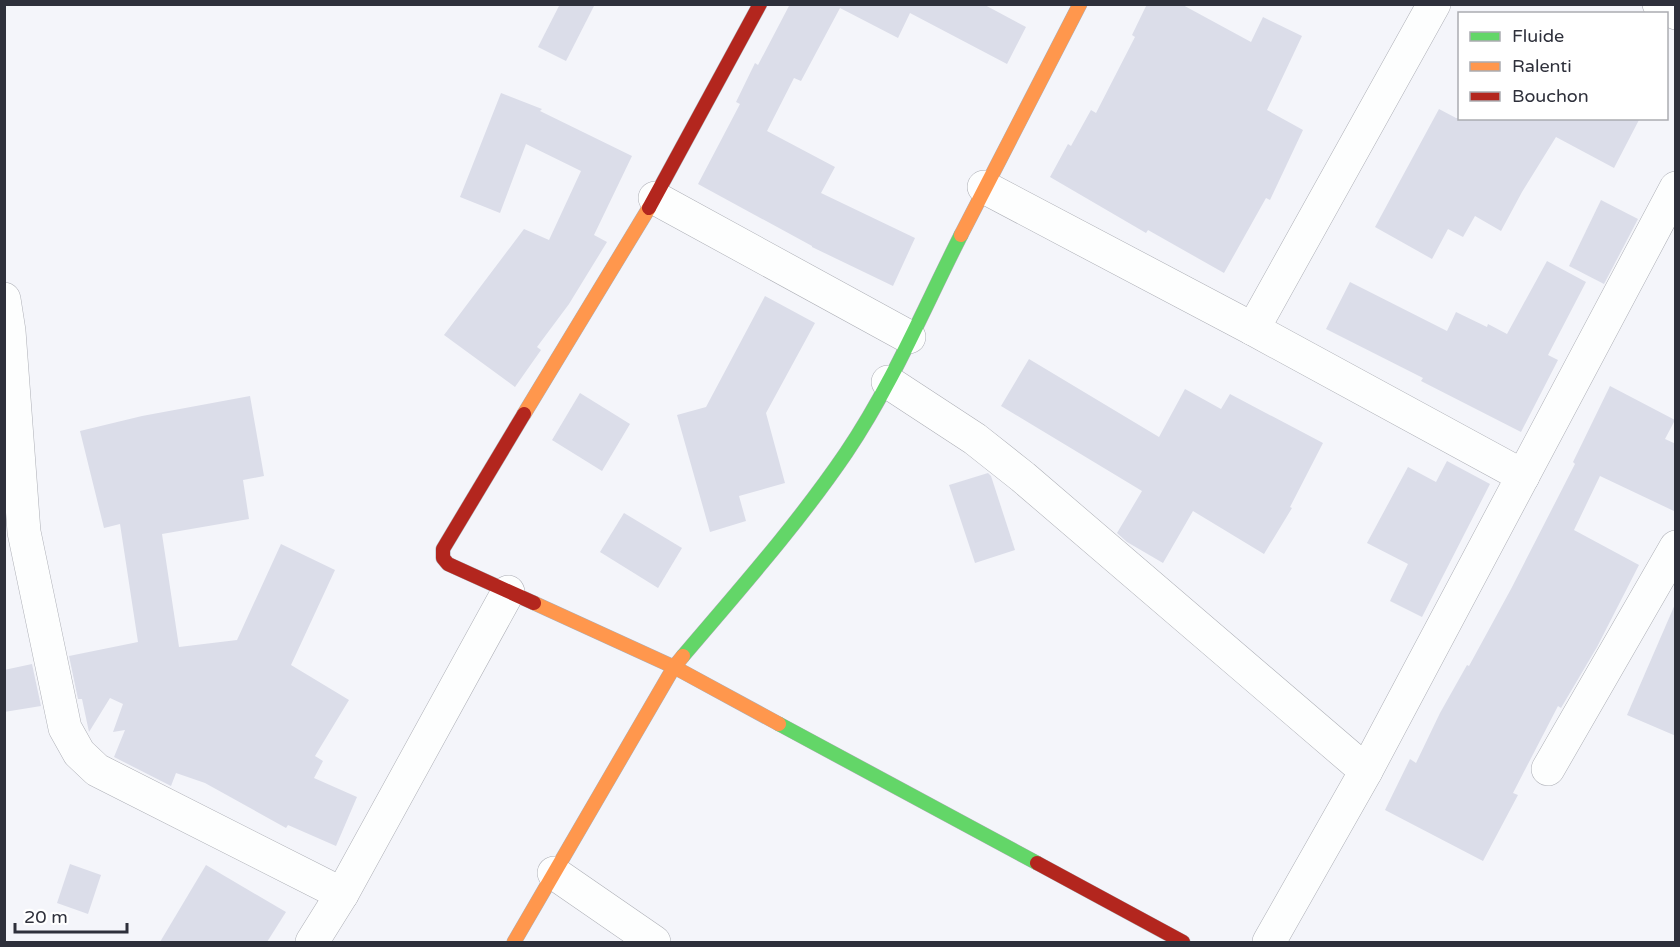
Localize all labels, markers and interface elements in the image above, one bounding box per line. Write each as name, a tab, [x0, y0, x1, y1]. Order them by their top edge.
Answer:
legend	[1458, 12, 1668, 120]
text: Fluide	[1512, 25, 1564, 47]
text: Ralenti	[1512, 55, 1572, 77]
text: Bouchon	[1512, 85, 1589, 107]
scale bar	[15, 896, 128, 934]
text: 20 m	[24, 906, 68, 928]

